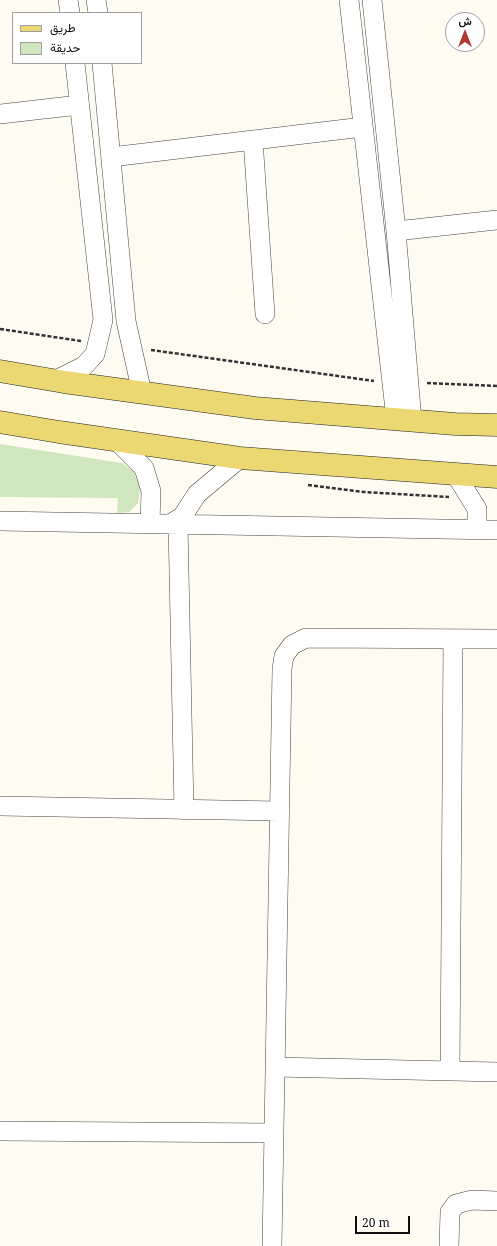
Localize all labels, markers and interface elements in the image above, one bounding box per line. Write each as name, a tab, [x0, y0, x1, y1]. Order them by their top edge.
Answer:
legend	[12, 12, 142, 64]
north arrow	[445, 12, 485, 52]
text: ش	[458, 13, 472, 28]
text: طريق	[50, 19, 75, 36]
text: حديقة	[50, 39, 80, 56]
scale bar	[357, 1208, 412, 1234]
text: 20 m	[362, 1214, 390, 1231]

